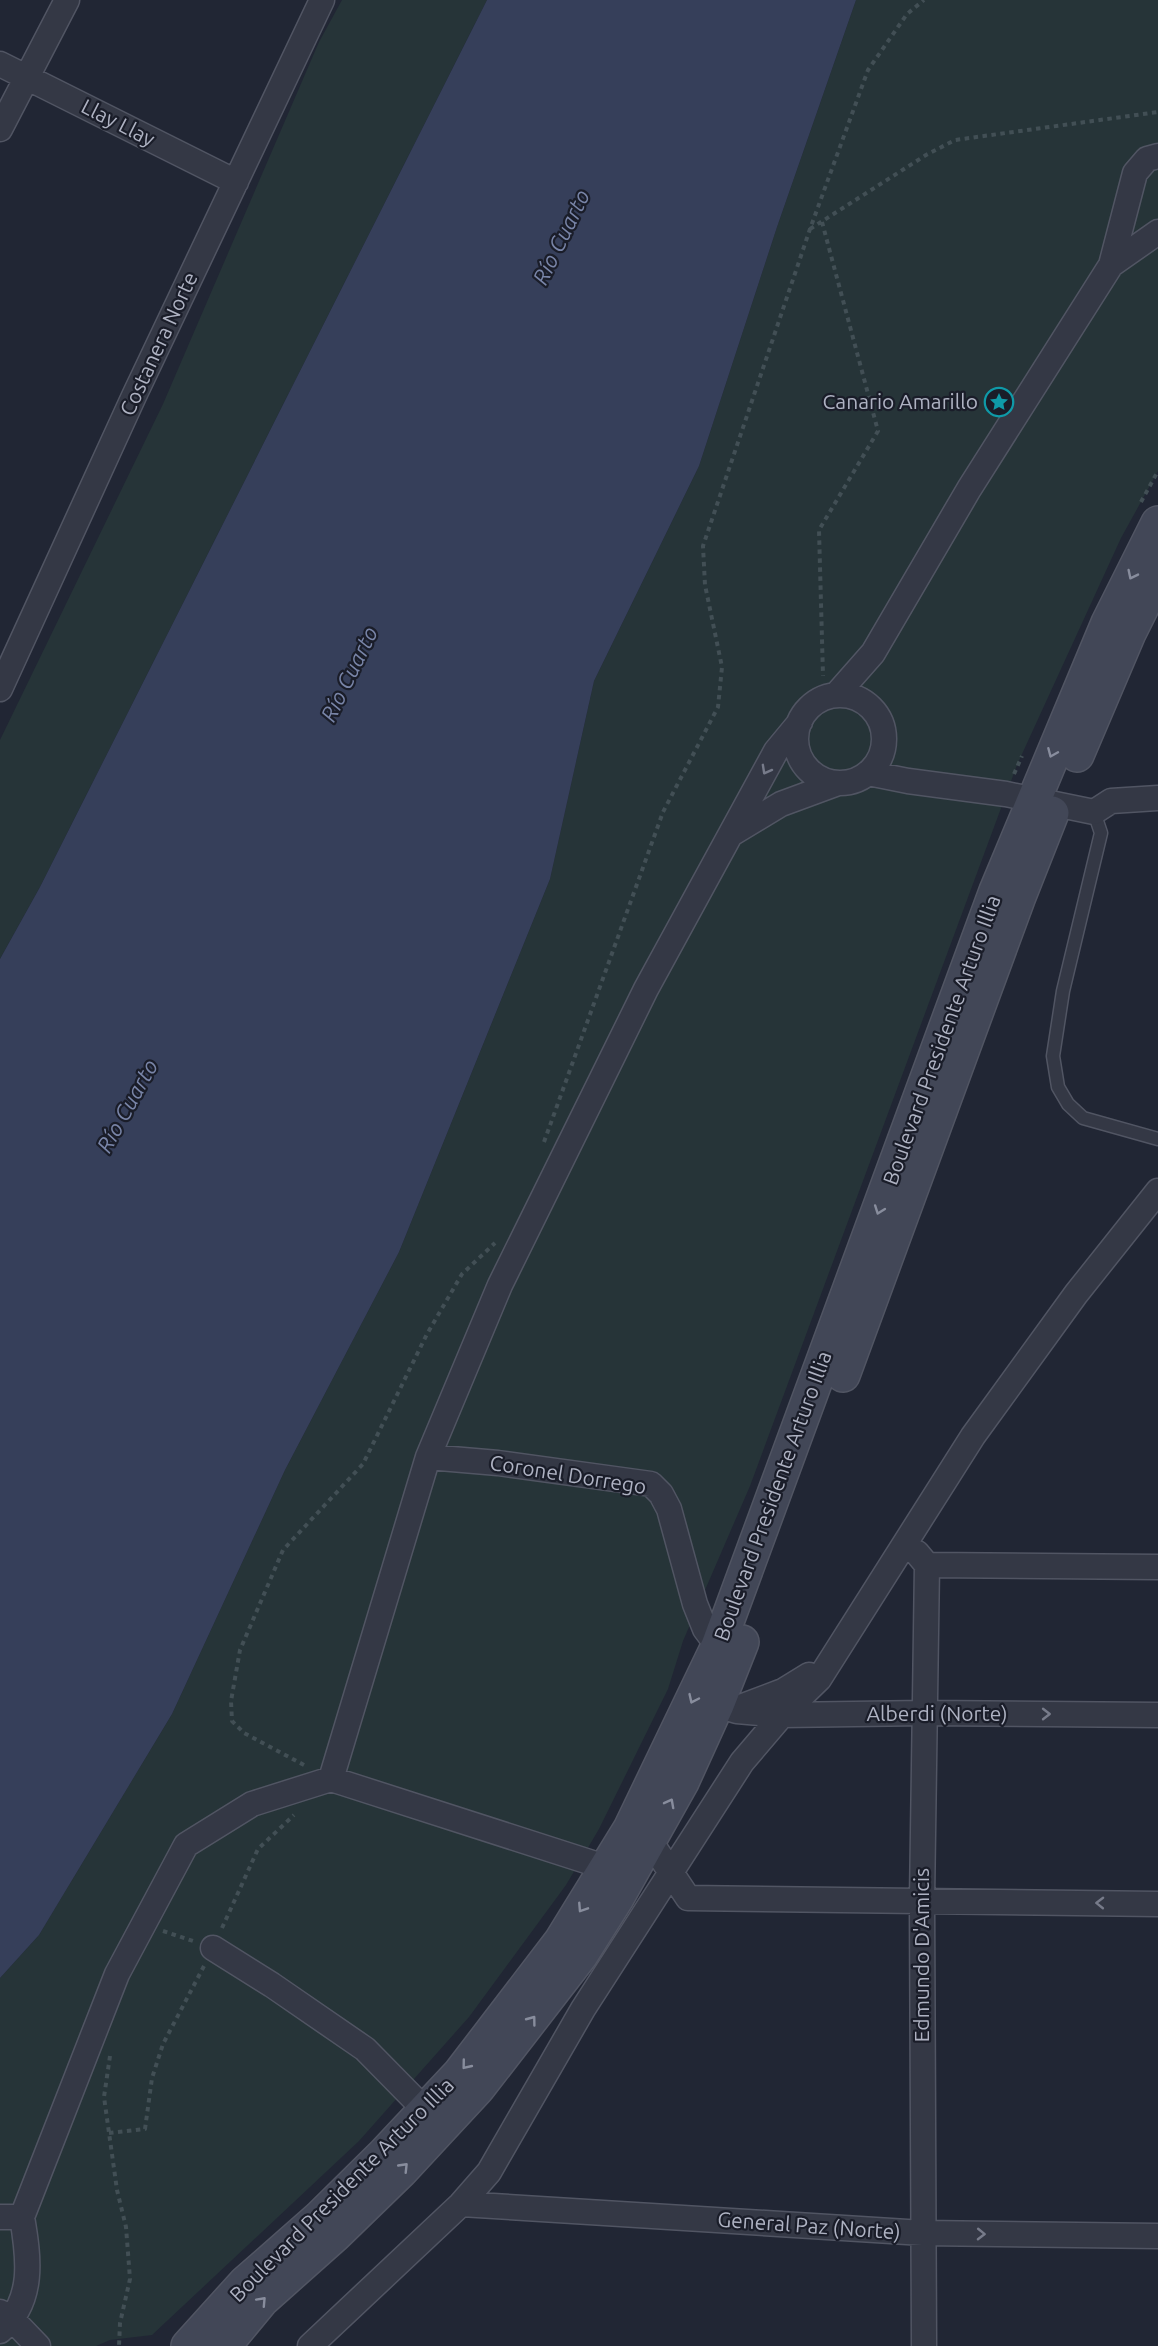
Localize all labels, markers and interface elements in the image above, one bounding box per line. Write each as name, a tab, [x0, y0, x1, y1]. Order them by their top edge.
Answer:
street label: Llay Llay	[78, 93, 159, 151]
water label: Río Cuarto	[527, 185, 594, 288]
street label: Costanera Norte	[114, 268, 202, 419]
place icon: Canario Amarillo	[983, 386, 1015, 418]
place label: Canario Amarillo	[822, 389, 978, 413]
one-way arrow	[1128, 569, 1139, 580]
water label: Río Cuarto	[315, 622, 382, 725]
one-way arrow	[1048, 747, 1060, 758]
one-way arrow	[762, 764, 773, 774]
street label: Boulevard Presidente Arturo Illia	[877, 891, 1005, 1188]
water label: Río Cuarto	[91, 1055, 162, 1157]
one-way arrow	[874, 1205, 887, 1215]
street label: Boulevard Presidente Arturo Illia	[708, 1347, 836, 1644]
street label: Coronel Dorrego	[488, 1450, 648, 1498]
one-way arrow	[688, 1693, 700, 1704]
street label: Alberdi (Norte)	[866, 1701, 1008, 1725]
one-way arrow	[1042, 1708, 1051, 1720]
one-way arrow	[663, 1799, 675, 1810]
street label: Edmundo D'Amicis	[909, 1868, 933, 2042]
one-way arrow	[1095, 1897, 1104, 1909]
one-way arrow	[579, 1902, 590, 1913]
one-way arrow	[524, 2016, 535, 2027]
one-way arrow	[463, 2058, 474, 2069]
street label: Boulevard Presidente Arturo Illia	[224, 2072, 458, 2306]
one-way arrow	[396, 2164, 407, 2175]
street label: General Paz (Norte)	[717, 2207, 902, 2243]
one-way arrow	[977, 2227, 986, 2240]
one-way arrow	[255, 2298, 266, 2308]

